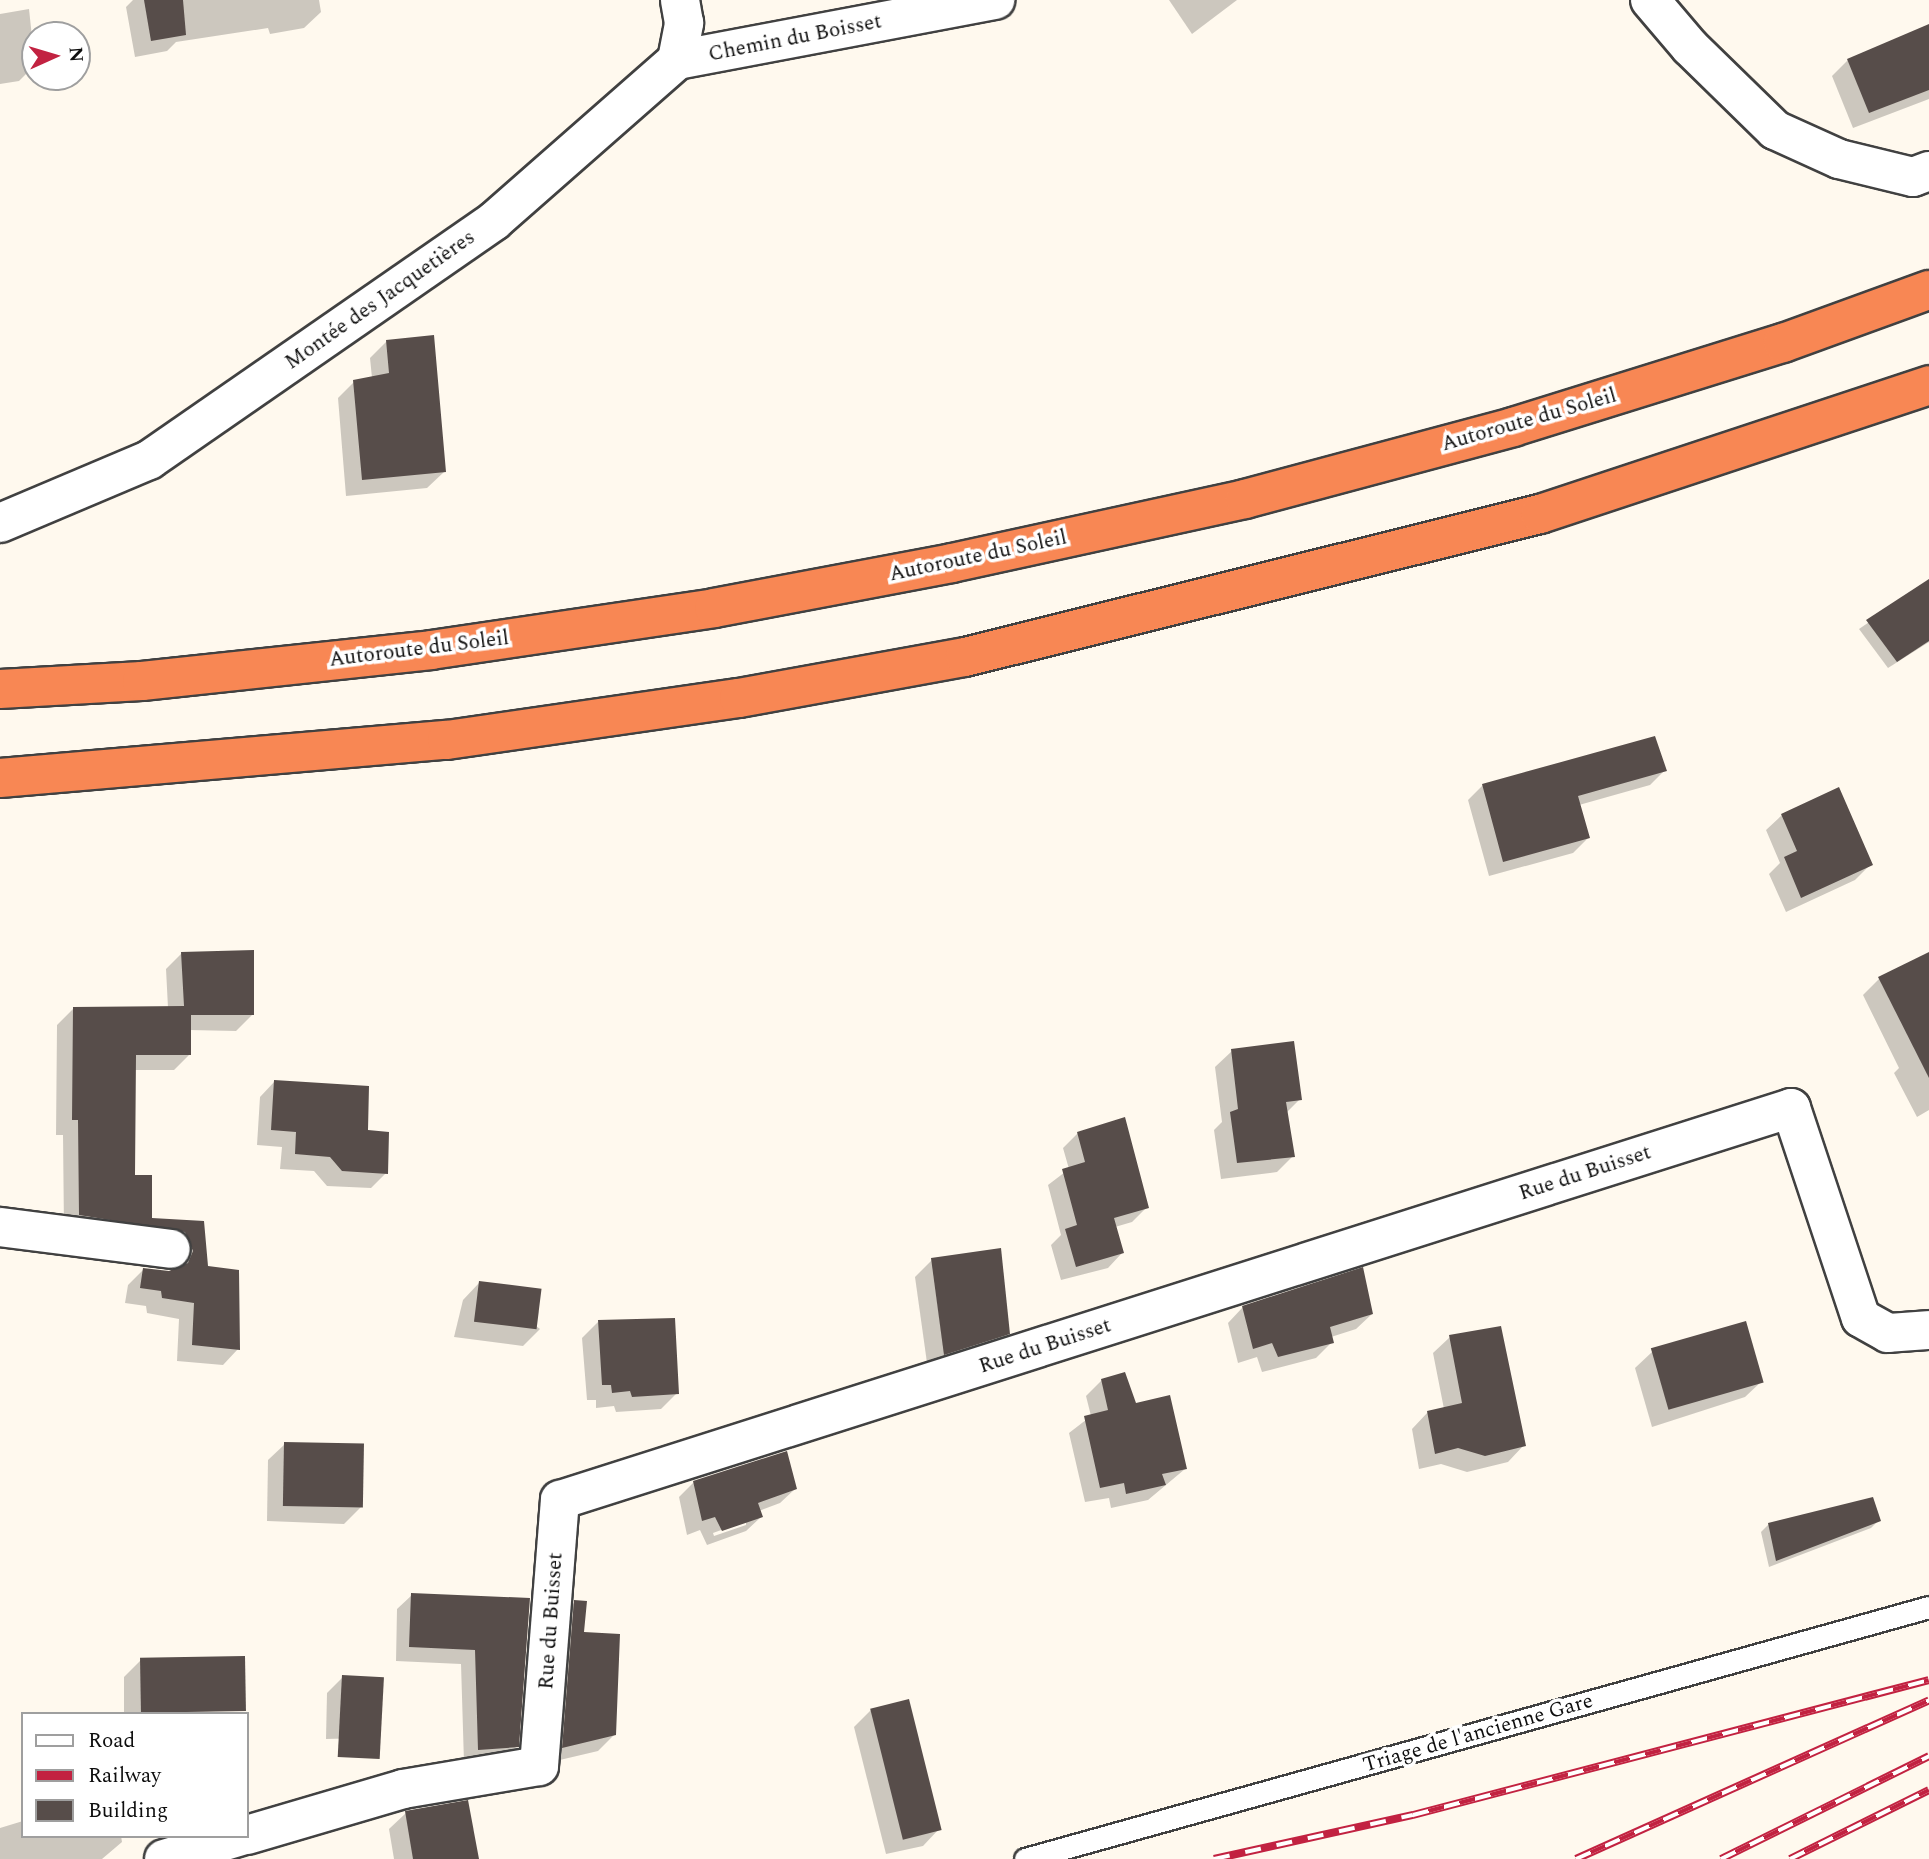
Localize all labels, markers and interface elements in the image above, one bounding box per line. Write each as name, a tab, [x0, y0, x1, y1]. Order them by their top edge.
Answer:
street label: Chemin du Boisset	[706, 9, 884, 67]
north arrow	[21, 21, 91, 91]
text: N	[60, 46, 90, 63]
street label: Montée des Jacquetières	[280, 225, 480, 375]
street label: Autoroute du Soleil	[1439, 383, 1619, 457]
street label: Autoroute du Soleil	[887, 525, 1069, 587]
street label: Autoroute du Soleil	[328, 625, 510, 673]
street label: Rue du Buisset	[1516, 1140, 1654, 1206]
street label: Rue du Buisset	[976, 1313, 1114, 1379]
street label: Rue du Buisset	[534, 1552, 568, 1690]
street label: Triage de l'ancienne Gare	[1360, 1688, 1596, 1778]
legend	[21, 1712, 248, 1838]
text: Road	[88, 1725, 135, 1757]
text: Railway	[88, 1760, 161, 1792]
text: Building	[88, 1795, 168, 1827]

